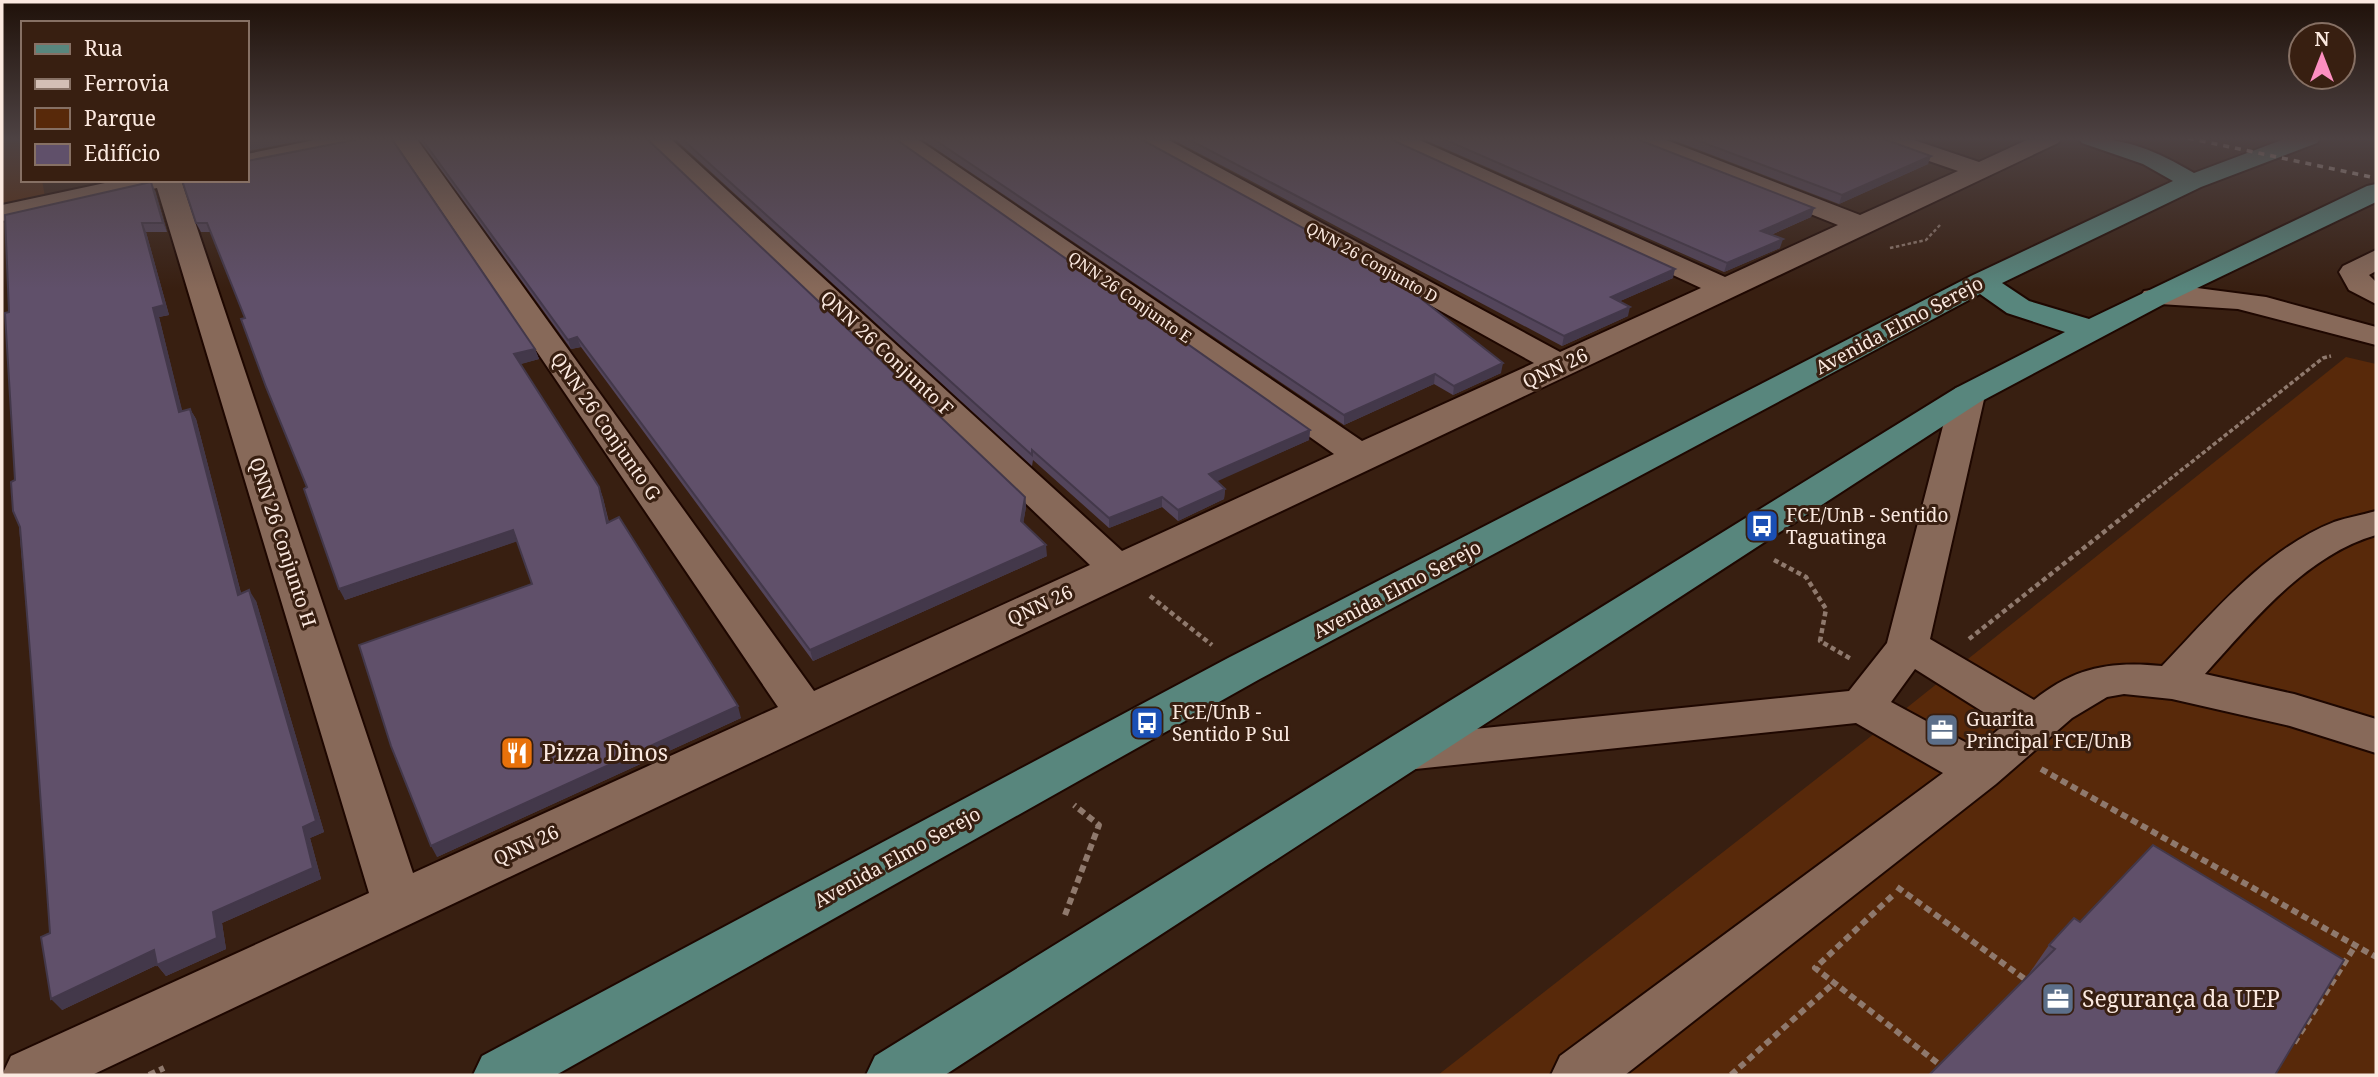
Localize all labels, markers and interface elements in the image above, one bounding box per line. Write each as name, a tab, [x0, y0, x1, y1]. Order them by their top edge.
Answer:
legend	[21, 21, 248, 182]
north arrow	[2287, 21, 2357, 91]
text: N	[2315, 26, 2330, 52]
text: Rua	[84, 34, 123, 62]
text: Ferrovia	[84, 69, 169, 97]
text: Parque	[84, 104, 156, 132]
text: Edifício	[84, 139, 160, 167]
street label: QNN 26 Conjunto D	[1302, 217, 1442, 307]
street label: QNN 26 Conjunto E	[1064, 246, 1196, 348]
street label: Avenida Elmo Serejo	[1810, 270, 1988, 380]
street label: QNN 26 Conjunto F	[815, 285, 959, 421]
street label: QNN 26	[1518, 342, 1592, 394]
street label: QNN 26 Conjunto G	[545, 347, 667, 506]
street label: QNN 26 Conjunto H	[243, 454, 323, 630]
place label: FCE/UnB - Sentido Taguatinga	[1786, 502, 1948, 550]
bus stop icon: FCE/UnB - Sentido Taguatinga	[1743, 507, 1781, 545]
street label: Avenida Elmo Serejo	[1308, 534, 1486, 644]
street label: QNN 26	[1003, 579, 1077, 631]
place label: FCE/UnB - Sentido P Sul	[1172, 699, 1290, 747]
bus stop icon: FCE/UnB - Sentido P Sul	[1128, 704, 1166, 742]
place label: Guarita Principal FCE/UnB	[1966, 706, 2132, 754]
office icon: Guarita Principal FCE/UnB	[1923, 711, 1961, 749]
restaurant icon: Pizza Dinos	[498, 734, 536, 772]
place label: Pizza Dinos	[542, 736, 668, 768]
street label: Avenida Elmo Serejo	[809, 800, 985, 914]
street label: QNN 26	[489, 819, 563, 871]
office icon: Segurança da UEP	[2039, 980, 2077, 1018]
place label: Segurança da UEP	[2082, 982, 2280, 1014]

